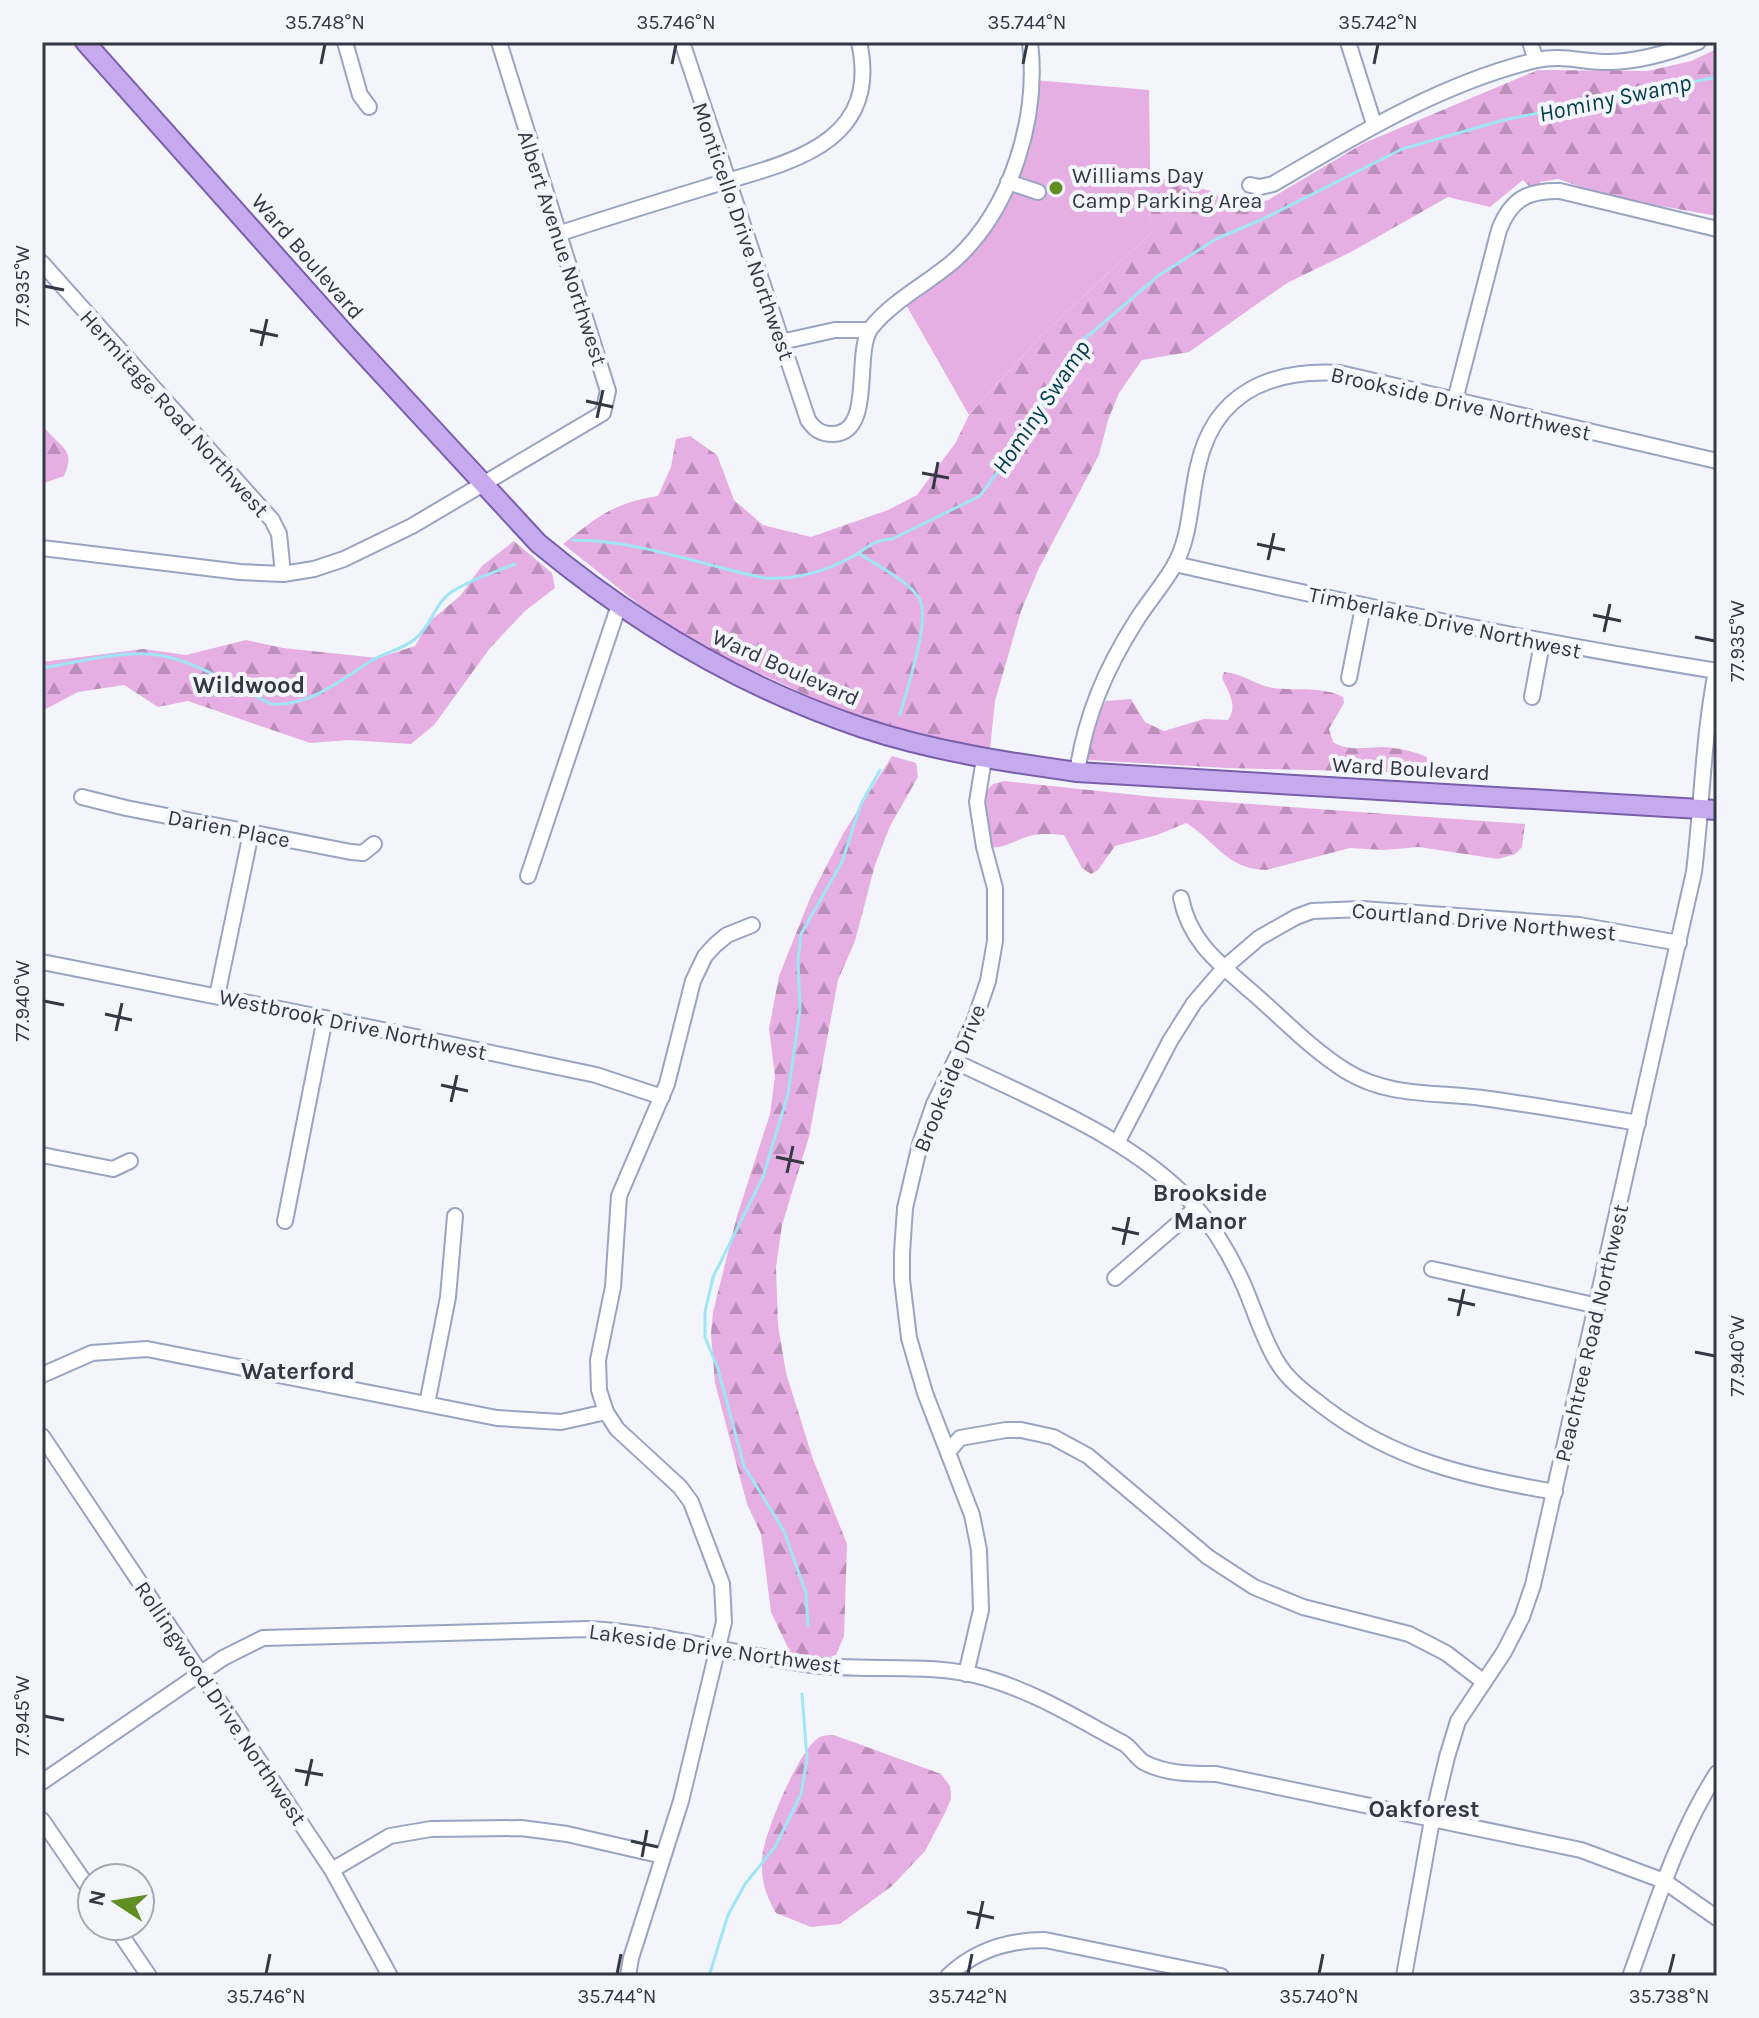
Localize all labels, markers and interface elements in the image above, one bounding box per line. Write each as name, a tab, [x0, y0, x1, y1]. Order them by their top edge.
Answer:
text: 35.748°N	[285, 11, 365, 34]
text: 35.746°N	[636, 11, 716, 34]
text: 35.744°N	[988, 11, 1066, 34]
text: 35.742°N	[1338, 11, 1418, 34]
water label: Hominy Swamp	[1536, 68, 1694, 128]
street label: Monticello Drive Northwest	[687, 99, 799, 364]
street label: Albert Avenue Northwest	[512, 127, 612, 369]
place label: Williams Day Camp Parking Area	[1072, 163, 1262, 214]
marker: Williams Day Camp Parking Area	[1047, 179, 1065, 197]
street label: Ward Boulevard	[246, 189, 369, 325]
text: 77.935°W	[11, 245, 34, 327]
street label: Hermitage Road Northwest	[74, 305, 274, 523]
water label: Hominy Swamp	[986, 335, 1096, 479]
street label: Brookside Drive Northwest	[1328, 361, 1593, 447]
street label: Timberlake Drive Northwest	[1306, 581, 1583, 665]
text: 77.935°W	[1726, 600, 1749, 682]
street label: Ward Boulevard	[708, 624, 863, 712]
district label: Wildwood	[193, 671, 305, 699]
street label: Ward Boulevard	[1331, 752, 1490, 786]
street label: Darien Place	[165, 804, 292, 854]
street label: Courtland Drive Northwest	[1351, 897, 1617, 946]
text: 77.940°W	[11, 960, 34, 1042]
street label: Westbrook Drive Northwest	[217, 984, 489, 1066]
street label: Brookside Drive	[908, 1001, 991, 1156]
district label: Brookside Manor	[1153, 1179, 1267, 1235]
street label: Peachtree Road Northwest	[1550, 1202, 1634, 1465]
text: 77.940°W	[1726, 1315, 1749, 1397]
district label: Waterford	[241, 1357, 355, 1385]
street label: Rollingwood Drive Northwest	[129, 1577, 312, 1830]
street label: Lakeside Drive Northwest	[587, 1618, 842, 1680]
text: 77.945°W	[11, 1675, 34, 1757]
district label: Oakforest	[1368, 1795, 1480, 1823]
north arrow	[76, 1862, 156, 1942]
text: N	[83, 1888, 112, 1908]
text: 35.746°N	[226, 1985, 306, 2008]
text: 35.744°N	[578, 1985, 656, 2008]
text: 35.742°N	[928, 1985, 1008, 2008]
text: 35.740°N	[1279, 1985, 1359, 2008]
text: 35.738°N	[1629, 1985, 1709, 2008]

